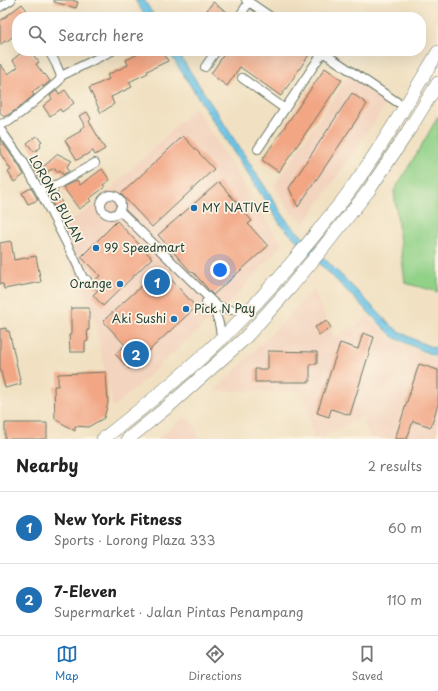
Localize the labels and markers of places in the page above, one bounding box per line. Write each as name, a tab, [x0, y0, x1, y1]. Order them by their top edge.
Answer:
place label: MY NATIVE	[202, 198, 270, 216]
marker: MY NATIVE	[189, 203, 199, 213]
place label: 99 Speedmart	[104, 238, 185, 256]
marker: 99 Speedmart	[91, 243, 101, 253]
pin: 1	[144, 267, 170, 297]
place label: Orange	[70, 274, 112, 292]
marker: Orange	[115, 279, 125, 289]
place label: Pick N Pay	[194, 299, 256, 317]
marker: Pick N Pay	[181, 304, 191, 314]
place label: Aki Sushi	[112, 309, 166, 327]
marker: Aki Sushi	[169, 314, 179, 324]
pin: 2	[123, 339, 149, 369]

